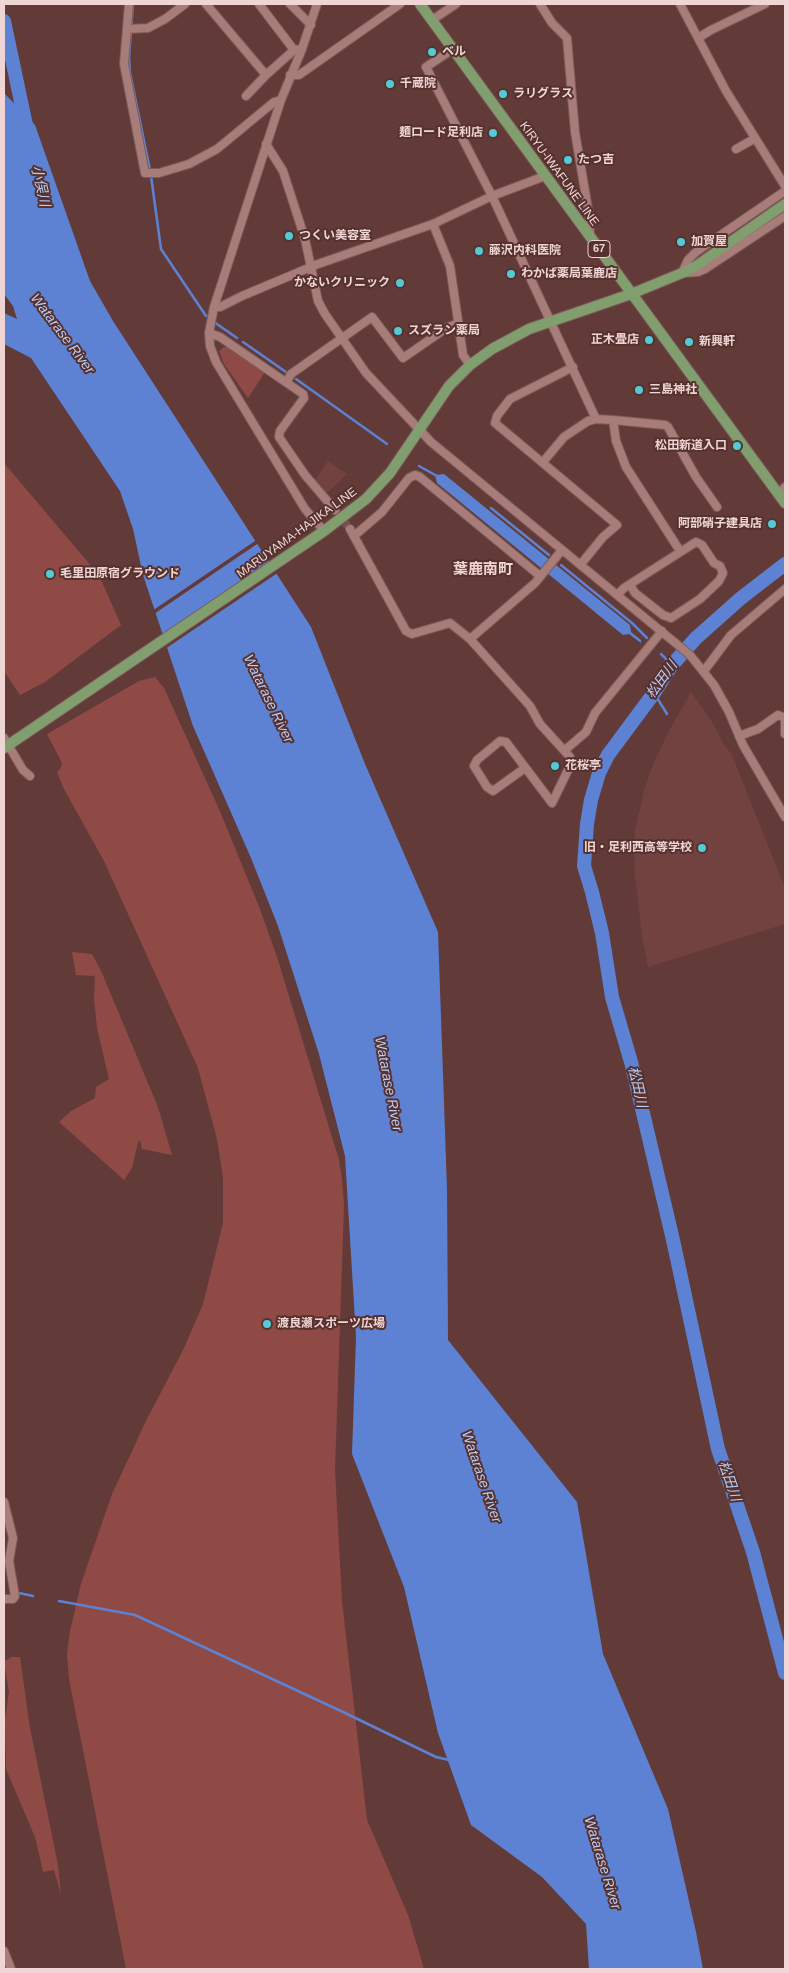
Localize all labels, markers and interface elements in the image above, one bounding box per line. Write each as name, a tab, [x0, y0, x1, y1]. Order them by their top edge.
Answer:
place label: ベル	[442, 45, 466, 59]
marker: ベル	[426, 46, 438, 58]
place label: 千蔵院	[400, 77, 436, 91]
marker: 千蔵院	[384, 78, 396, 90]
place label: ラリグラス	[513, 87, 573, 101]
marker: ラリグラス	[497, 88, 509, 100]
street label: KIRYU-IWAFUNE LINE	[516, 119, 602, 229]
place label: 麺ロード足利店	[399, 126, 483, 140]
marker: 麺ロード足利店	[487, 127, 499, 139]
place label: たつ吉	[578, 153, 614, 167]
marker: たつ吉	[562, 154, 574, 166]
water label: 小俣川	[27, 164, 53, 208]
place label: つくい美容室	[299, 229, 371, 243]
marker: つくい美容室	[283, 230, 295, 242]
place label: 加賀屋	[691, 235, 727, 249]
marker: 加賀屋	[675, 236, 687, 248]
road number: 67	[588, 240, 610, 258]
place label: 藤沢内科医院	[489, 244, 561, 258]
marker: 藤沢内科医院	[473, 245, 485, 257]
place label: わかば薬局葉鹿店	[521, 267, 617, 281]
marker: わかば薬局葉鹿店	[505, 268, 517, 280]
place label: かないクリニック	[294, 276, 390, 290]
marker: かないクリニック	[394, 277, 406, 289]
water label: Watarase River	[26, 291, 98, 377]
place label: スズラン薬局	[408, 324, 480, 338]
marker: スズラン薬局	[392, 325, 404, 337]
place label: 正木畳店	[591, 333, 639, 347]
marker: 正木畳店	[643, 334, 655, 346]
place label: 新興軒	[699, 335, 735, 349]
marker: 新興軒	[683, 336, 695, 348]
place label: 三島神社	[649, 383, 697, 397]
marker: 三島神社	[633, 384, 645, 396]
place label: 松田新道入口	[655, 439, 727, 453]
marker: 松田新道入口	[731, 440, 743, 452]
street label: MARUYAMA-HAJIKA LINE	[234, 485, 360, 581]
place label: 阿部硝子建具店	[678, 517, 762, 531]
marker: 阿部硝子建具店	[766, 518, 778, 530]
district label: 葉鹿南町	[453, 561, 513, 579]
place label: 毛里田原宿グラウンド	[60, 567, 180, 581]
marker: 毛里田原宿グラウンド	[44, 568, 56, 580]
water label: Watarase River	[239, 652, 297, 746]
water label: 松田川	[643, 658, 681, 702]
place label: 花桜亭	[565, 759, 601, 773]
marker: 花桜亭	[549, 760, 561, 772]
place label: 旧・足利西高等学校	[584, 841, 692, 855]
marker: 旧・足利西高等学校	[696, 842, 708, 854]
water label: Watarase River	[371, 1035, 405, 1133]
water label: 松田川	[624, 1065, 650, 1109]
place label: 渡良瀬スポーツ広場	[277, 1317, 385, 1331]
marker: 渡良瀬スポーツ広場	[261, 1318, 273, 1330]
water label: Watarase River	[457, 1429, 505, 1525]
water label: 松田川	[714, 1458, 744, 1504]
water label: Watarase River	[580, 1815, 624, 1911]

